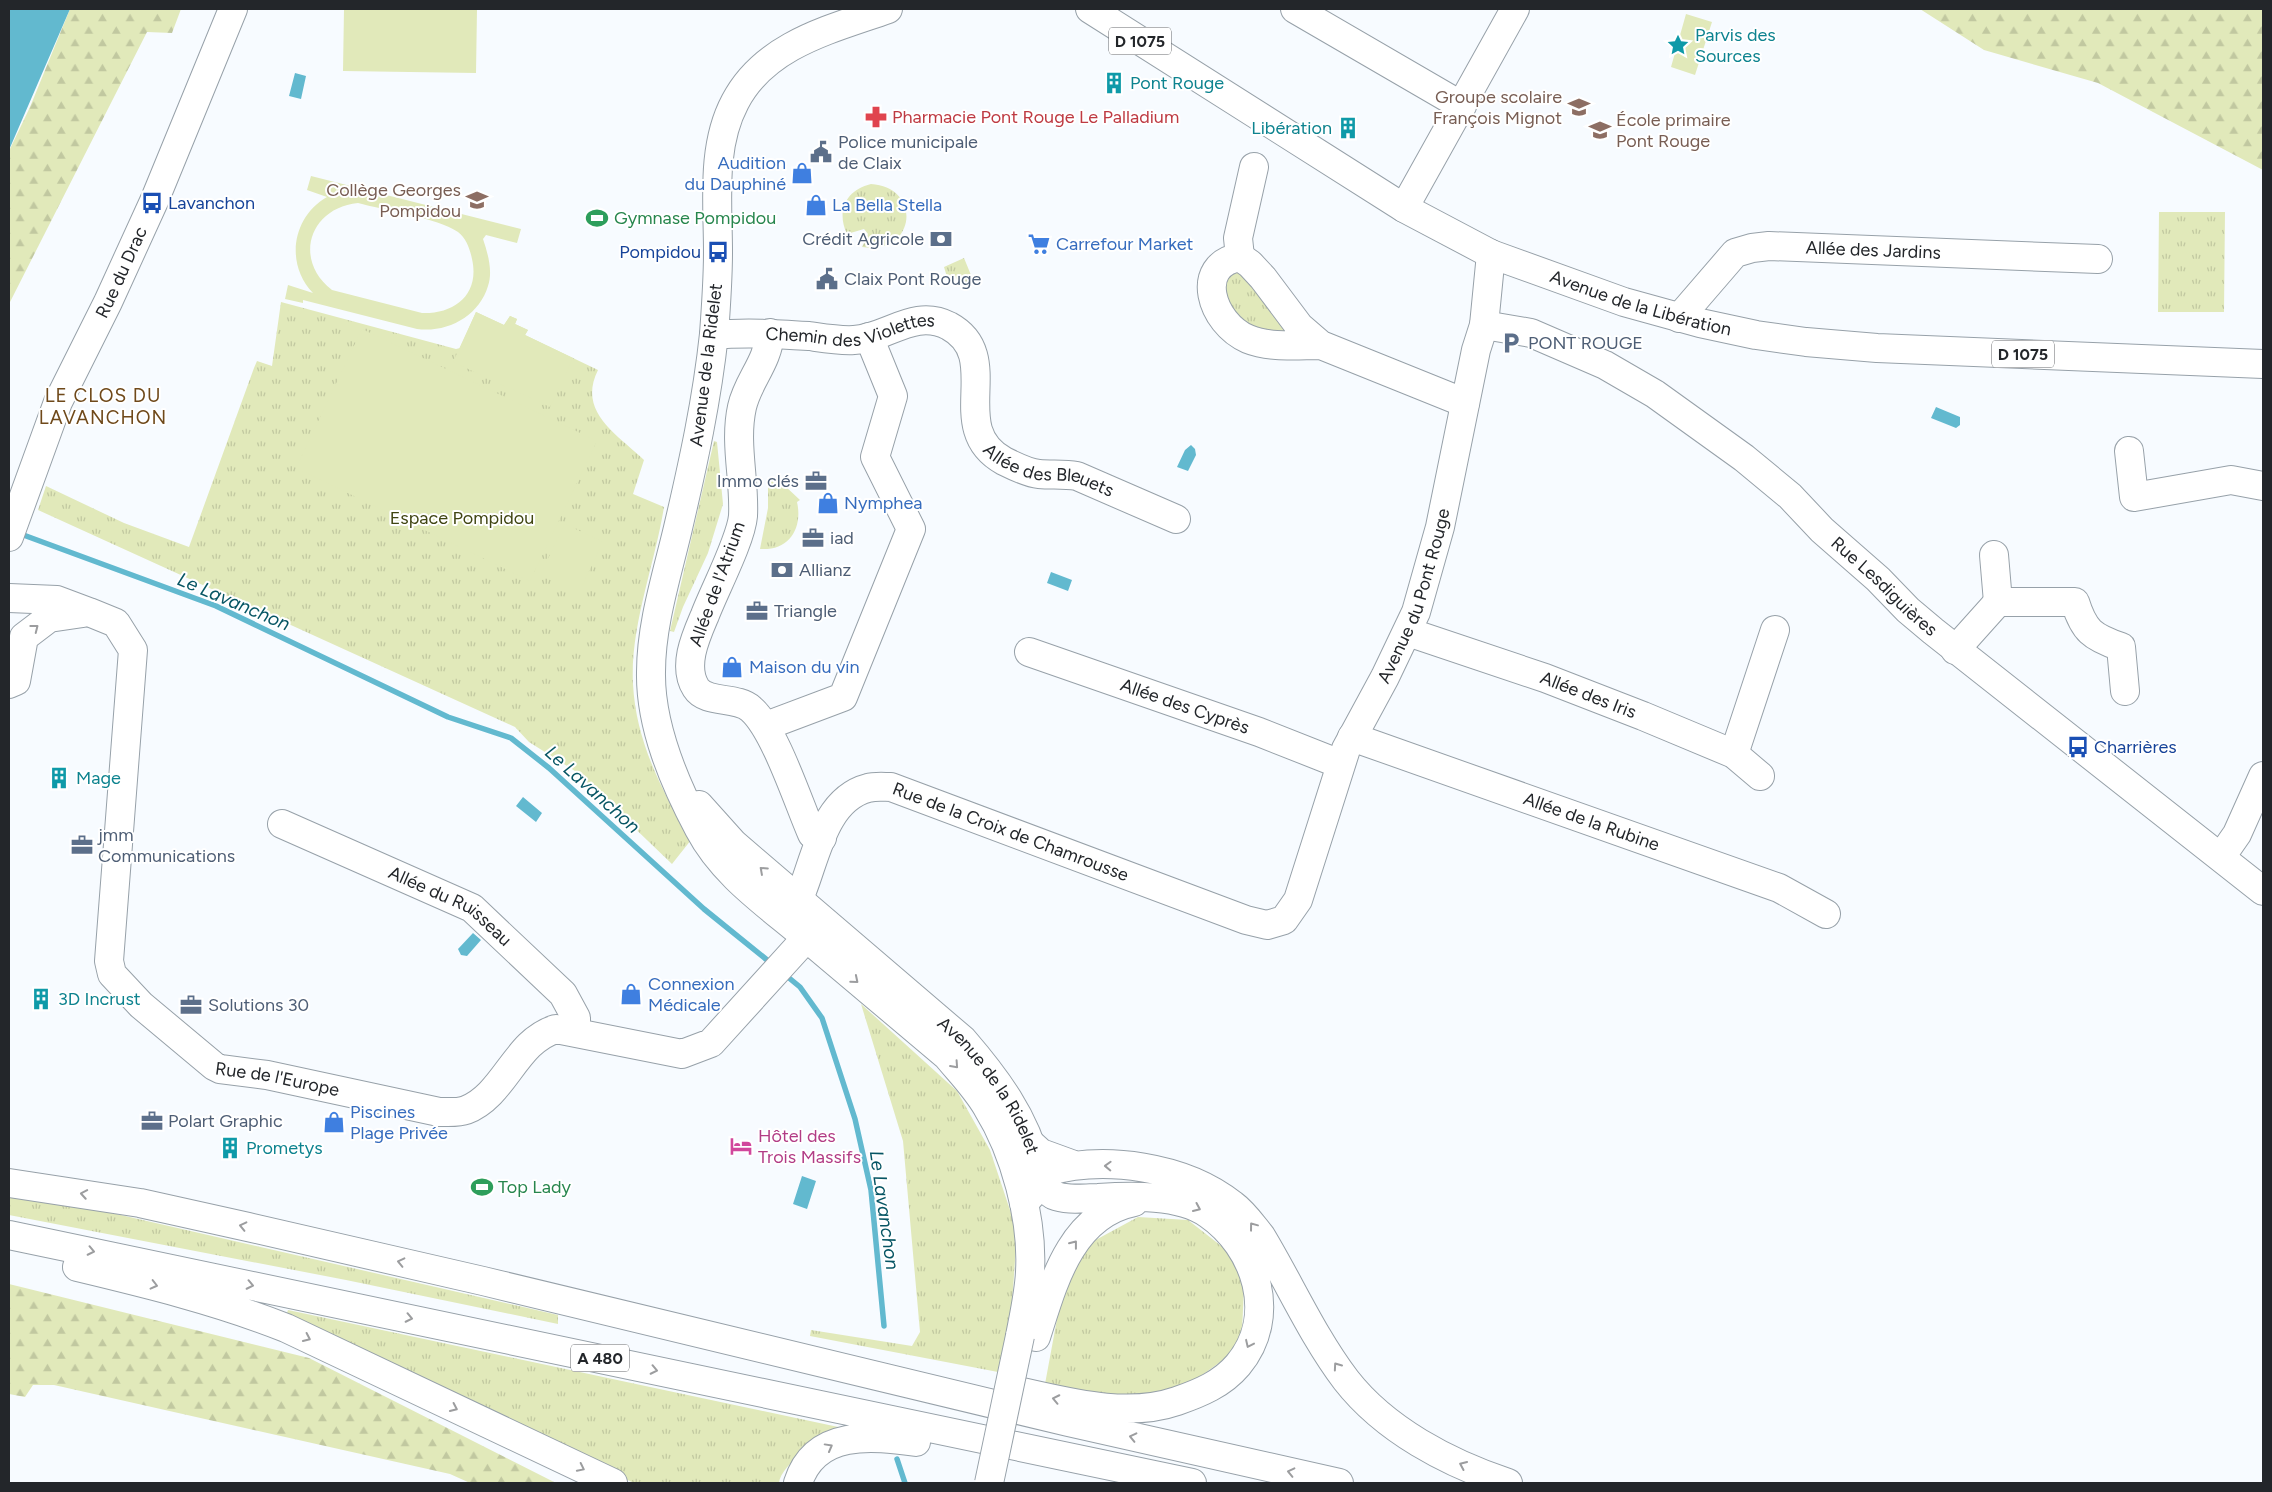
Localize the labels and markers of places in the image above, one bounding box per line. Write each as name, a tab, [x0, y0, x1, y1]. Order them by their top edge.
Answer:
place label: Parvis des Sources	[1695, 24, 1776, 67]
place icon: Parvis des Sources	[1665, 32, 1691, 58]
building icon: Pont Rouge	[1101, 70, 1127, 96]
place label: Pont Rouge	[1130, 72, 1224, 94]
place label: Groupe scolaire François Mignot	[1433, 86, 1562, 129]
school or university icon: Groupe scolaire François Mignot	[1566, 94, 1592, 120]
pharmacy icon: Pharmacie Pont Rouge Le Palladium	[863, 104, 889, 130]
place label: Pharmacie Pont Rouge Le Palladium	[892, 106, 1179, 128]
place label: École primaire Pont Rouge	[1616, 109, 1731, 152]
building icon: Libération	[1335, 115, 1361, 141]
place label: Libération	[1251, 117, 1332, 139]
school or university icon: École primaire Pont Rouge	[1587, 117, 1613, 143]
place label: Police municipale de Claix	[838, 131, 978, 174]
public building icon: Police municipale de Claix	[808, 139, 834, 165]
place label: Audition du Dauphiné	[685, 152, 786, 195]
shop icon: Audition du Dauphiné	[789, 160, 815, 186]
place label: Collège Georges Pompidou	[326, 179, 461, 222]
school or university icon: Collège Georges Pompidou	[464, 187, 490, 213]
bus stop icon: Lavanchon	[139, 190, 165, 216]
place label: Lavanchon	[168, 192, 255, 214]
shop icon: La Bella Stella	[803, 192, 829, 218]
place label: La Bella Stella	[832, 194, 942, 216]
sports icon: Gymnase Pompidou	[584, 205, 610, 231]
place label: Gymnase Pompidou	[614, 207, 776, 229]
bank icon: Crédit Agricole	[928, 226, 954, 252]
place label: Crédit Agricole	[802, 228, 924, 250]
supermarket icon: Carrefour Market	[1026, 231, 1052, 257]
place label: Carrefour Market	[1056, 233, 1194, 255]
bus stop icon: Pompidou	[705, 239, 731, 265]
place label: Pompidou	[619, 241, 701, 263]
public building icon: Claix Pont Rouge	[814, 266, 840, 292]
place label: Claix Pont Rouge	[844, 268, 982, 290]
parking icon: PONT ROUGE	[1498, 330, 1524, 356]
place label: PONT ROUGE	[1528, 332, 1643, 354]
office icon: Immo clés	[803, 468, 829, 494]
place label: Immo clés	[717, 470, 799, 492]
shop icon: Nymphea	[815, 490, 841, 516]
place label: Nymphea	[844, 492, 922, 514]
office icon: iad	[800, 525, 826, 551]
place label: iad	[830, 527, 854, 549]
bank icon: Allianz	[769, 557, 795, 583]
place label: Allianz	[799, 559, 852, 581]
office icon: Triangle	[744, 598, 770, 624]
place label: Triangle	[774, 600, 837, 622]
shop icon: Maison du vin	[719, 654, 745, 680]
place label: Maison du vin	[749, 656, 860, 678]
bus stop icon: Charrières	[2065, 734, 2091, 760]
place label: Charrières	[2094, 736, 2177, 758]
building icon: Mage	[46, 765, 72, 791]
place label: Mage	[76, 767, 121, 789]
place label: jmm Communications	[97, 824, 235, 867]
office icon: jmm Communications	[69, 832, 95, 858]
place label: Connexion Médicale	[648, 973, 734, 1016]
shop icon: Connexion Médicale	[618, 981, 644, 1007]
building icon: 3D Incrust	[28, 986, 54, 1012]
place label: 3D Incrust	[58, 988, 141, 1010]
office icon: Solutions 30	[178, 992, 204, 1018]
place label: Solutions 30	[208, 994, 309, 1016]
place label: Piscines Plage Privée	[350, 1101, 448, 1144]
office icon: Polart Graphic	[139, 1108, 165, 1134]
shop icon: Piscines Plage Privée	[321, 1109, 347, 1135]
place label: Polart Graphic	[168, 1110, 283, 1132]
place label: Hôtel des Trois Massifs	[758, 1125, 861, 1168]
hotel icon: Hôtel des Trois Massifs	[728, 1133, 754, 1159]
building icon: Prometys	[217, 1135, 243, 1161]
place label: Prometys	[246, 1137, 323, 1159]
sports icon: Top Lady	[469, 1174, 495, 1200]
place label: Top Lady	[498, 1176, 571, 1198]

